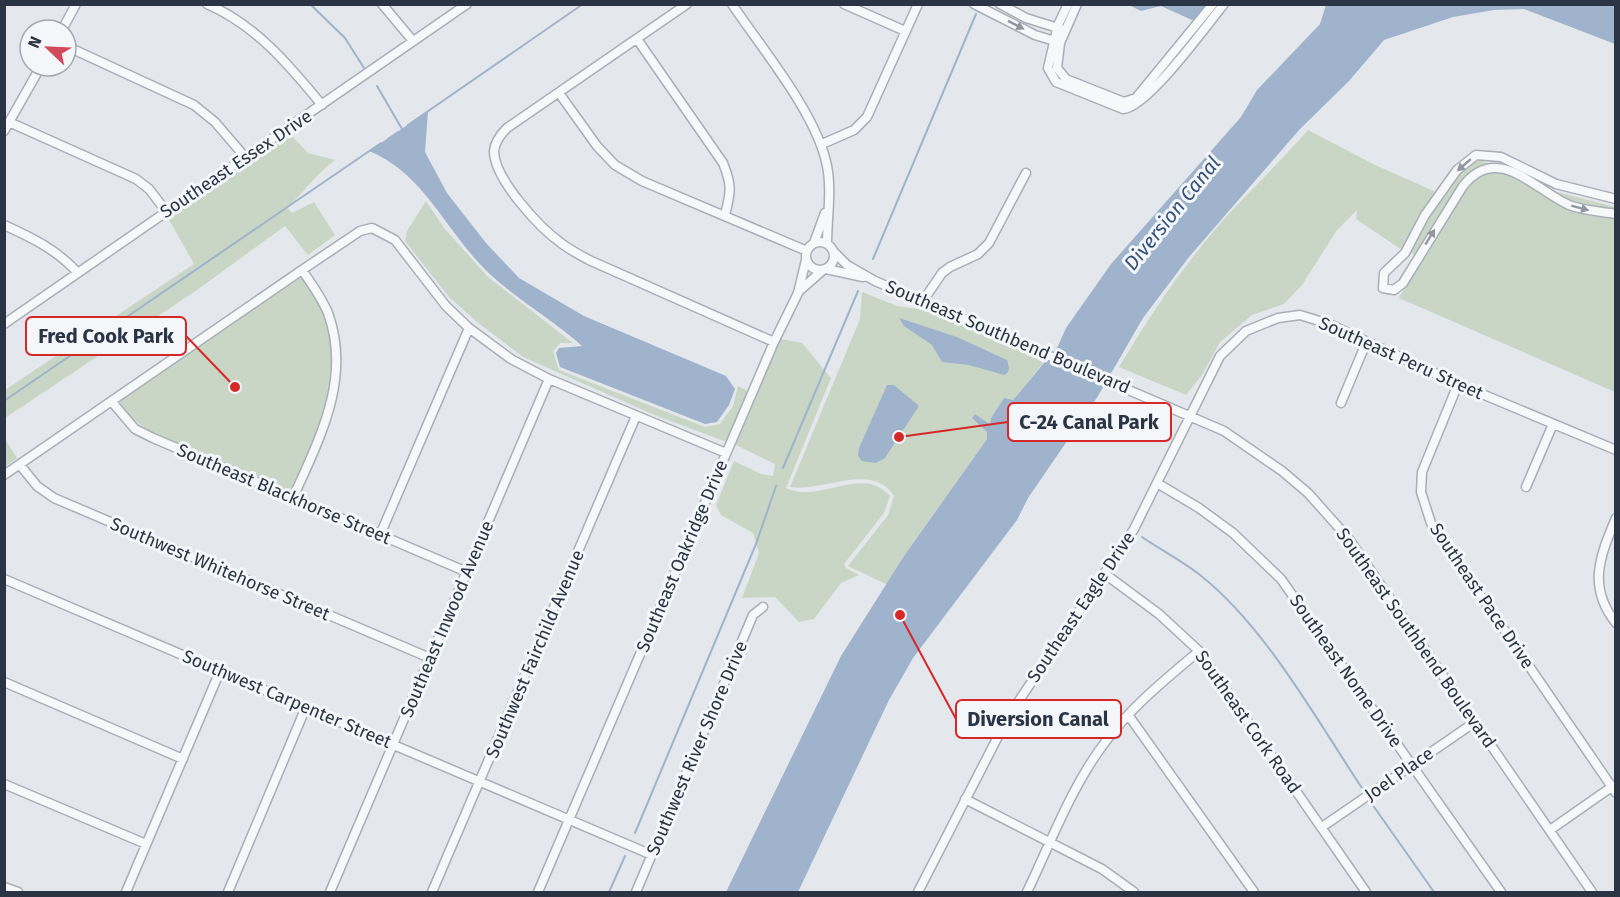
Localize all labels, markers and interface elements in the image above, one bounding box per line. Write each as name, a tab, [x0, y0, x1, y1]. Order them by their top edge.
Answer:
north arrow	[18, 18, 78, 78]
one-way arrow	[1008, 20, 1025, 30]
text: N	[24, 34, 45, 51]
street label: Southeast Essex Drive	[156, 105, 316, 223]
water label: Diversion Canal	[1119, 151, 1225, 275]
one-way arrow	[1456, 158, 1472, 171]
one-way arrow	[1571, 203, 1590, 213]
one-way arrow	[1425, 229, 1436, 245]
street label: Southeast Southbend Boulevard	[882, 275, 1134, 399]
street label: Southeast Peru Street	[1315, 312, 1487, 404]
callout: Fred Cook Park	[26, 317, 186, 355]
text: Fred Cook Park	[38, 324, 175, 348]
callout: C-24 Canal Park	[1008, 403, 1171, 441]
text: C-24 Canal Park	[1019, 410, 1160, 434]
street label: Southeast Blackhorse Street	[174, 439, 395, 549]
street label: Southeast Oakridge Drive	[631, 457, 733, 655]
street label: Southwest Whitehorse Street	[107, 513, 334, 625]
street label: Southeast Inwood Avenue	[395, 517, 499, 721]
street label: Southeast Pace Drive	[1425, 519, 1539, 673]
street label: Southeast Southbend Boulevard	[1331, 524, 1501, 752]
street label: Southeast Eagle Drive	[1022, 527, 1140, 687]
street label: Southwest Fairchild Avenue	[481, 547, 589, 761]
street label: Southeast Nome Drive	[1285, 590, 1407, 752]
street label: Southwest River Shore Drive	[642, 638, 752, 858]
street label: Southwest Carpenter Street	[179, 645, 395, 753]
street label: Southeast Cork Road	[1190, 646, 1306, 798]
callout: Diversion Canal	[956, 700, 1121, 738]
text: Diversion Canal	[967, 707, 1109, 731]
street label: Joel Place	[1360, 742, 1438, 806]

